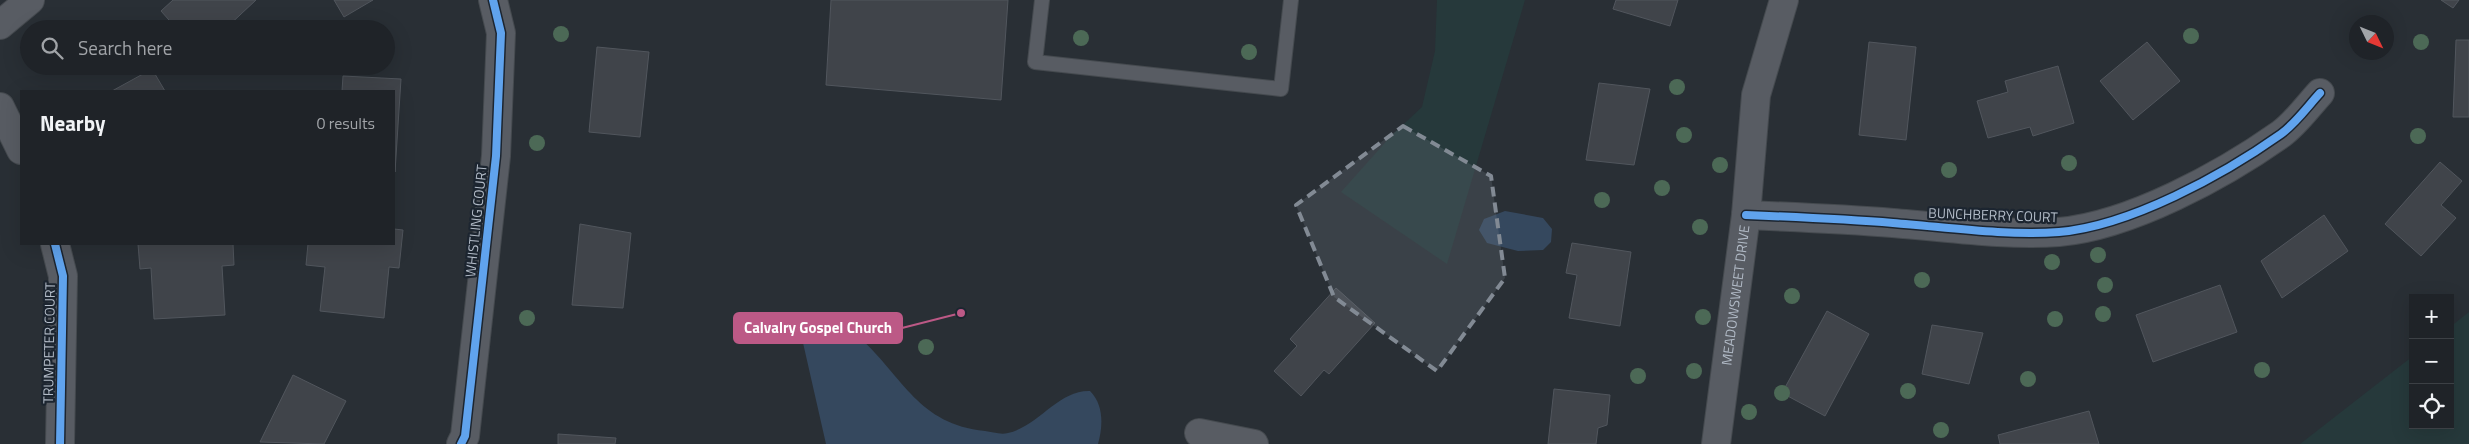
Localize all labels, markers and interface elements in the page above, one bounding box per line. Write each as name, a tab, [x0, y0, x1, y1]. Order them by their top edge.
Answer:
north arrow	[2349, 15, 2394, 60]
search box	[20, 20, 395, 75]
text: Search here	[78, 33, 172, 62]
icon: search	[38, 34, 66, 62]
text: Nearby	[40, 107, 105, 139]
text: 0 results	[316, 111, 375, 135]
street label: WHISTLING COURT	[459, 163, 492, 278]
street label: BUNCHBERRY COURT	[1928, 202, 2059, 227]
street label: MEADOWSWEET DRIVE	[1715, 223, 1755, 367]
street label: TRUMPETER COURT	[37, 282, 60, 404]
map controls	[2409, 294, 2454, 429]
button: +	[2409, 294, 2454, 339]
callout: Calvalry Gospel Church	[734, 313, 902, 343]
text: Calvalry Gospel Church	[744, 316, 892, 339]
button: −	[2409, 339, 2454, 384]
button: locate	[2409, 384, 2454, 429]

